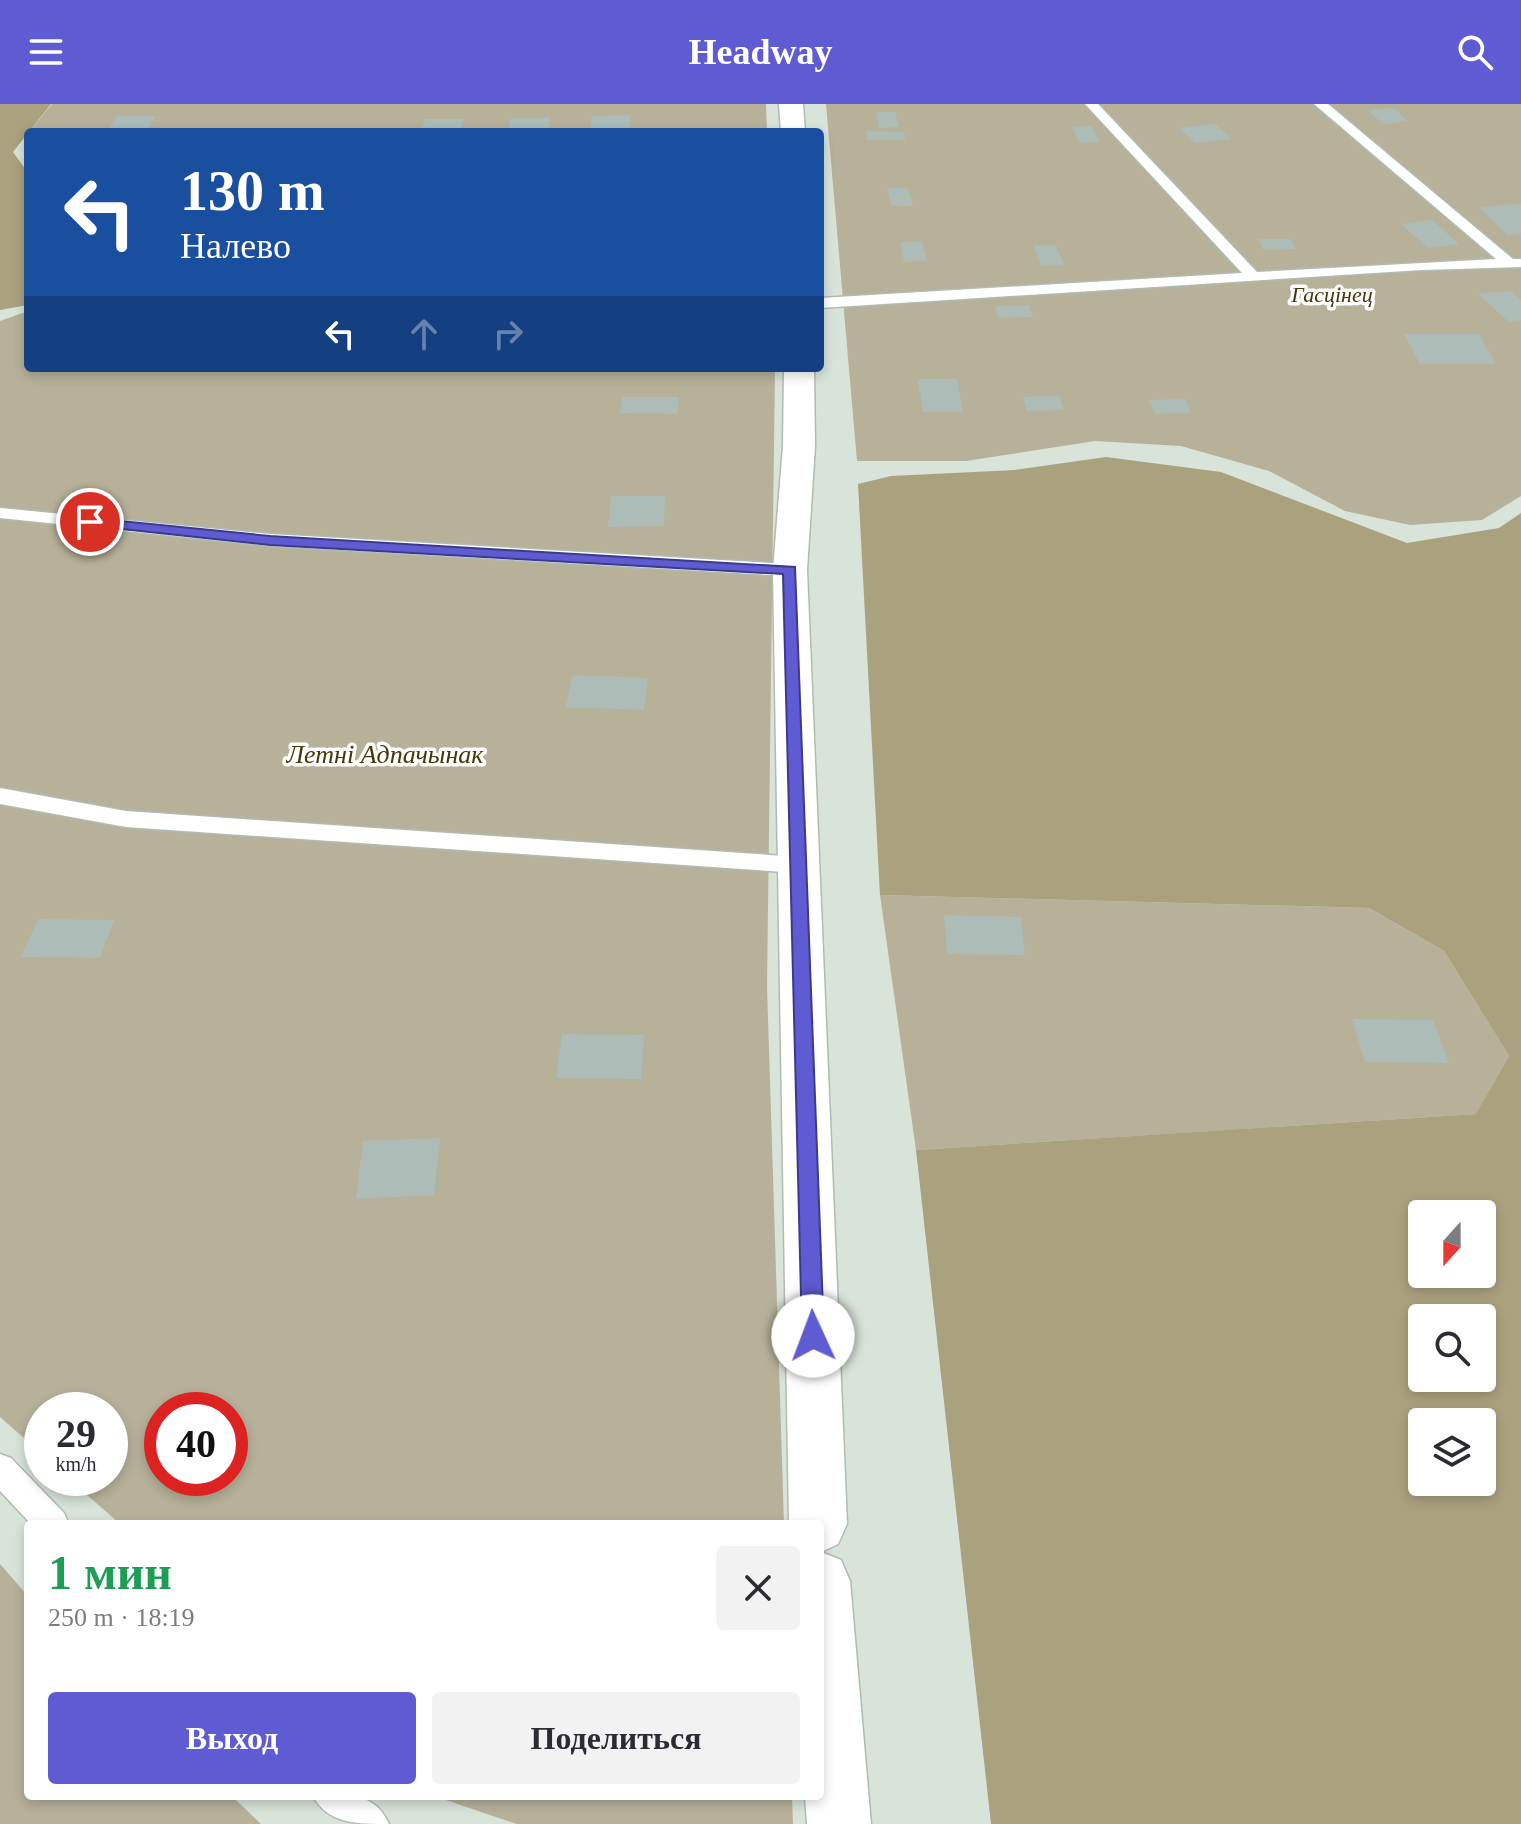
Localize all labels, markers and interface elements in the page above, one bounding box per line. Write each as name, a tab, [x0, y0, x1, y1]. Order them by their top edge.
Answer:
icon: menu	[24, 30, 68, 74]
icon: search	[1453, 30, 1497, 74]
text: Headway	[689, 32, 833, 72]
icon: left	[48, 160, 152, 264]
text: 130 m	[180, 160, 325, 222]
text: Налево	[180, 226, 291, 266]
park label: Гасцінец	[1290, 282, 1373, 307]
icon: left	[318, 312, 362, 356]
icon: ahead	[402, 312, 446, 356]
icon: right	[486, 312, 530, 356]
pin	[56, 488, 124, 556]
icon: arrive	[68, 500, 112, 544]
park label: Летні Адпачынак	[286, 740, 484, 769]
north arrow	[1408, 1200, 1496, 1288]
map controls	[1408, 1200, 1496, 1496]
position arrow	[771, 1294, 855, 1378]
button: search	[1408, 1304, 1496, 1392]
speed limit sign: 40	[144, 1392, 248, 1496]
button: layers	[1408, 1408, 1496, 1496]
text: 29	[56, 1411, 96, 1456]
text: km/h	[55, 1453, 97, 1475]
text: 1 мин	[48, 1546, 172, 1599]
button: close	[716, 1546, 800, 1630]
text: 250 m · 18:19	[48, 1603, 195, 1632]
button: Выход	[48, 1692, 416, 1784]
button: Поделиться	[432, 1692, 800, 1784]

